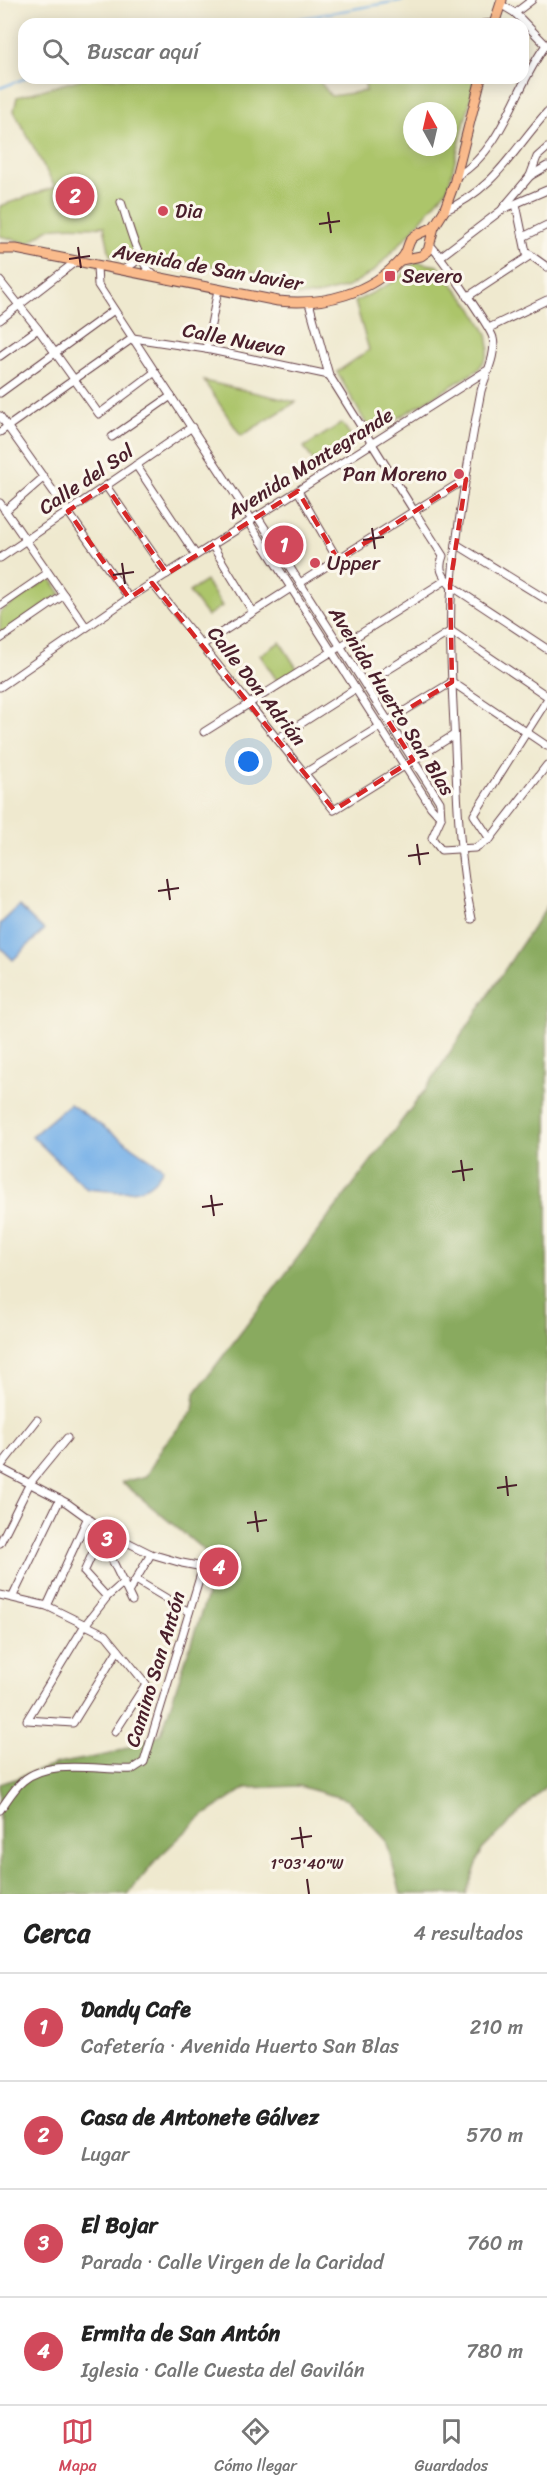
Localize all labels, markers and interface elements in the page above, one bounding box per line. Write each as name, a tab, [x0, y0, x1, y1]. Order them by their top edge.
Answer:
search box	[18, 18, 529, 84]
text: Buscar aquí	[87, 32, 199, 71]
icon: search	[39, 35, 72, 68]
north arrow	[403, 102, 457, 156]
pin: 2	[56, 174, 94, 218]
place label: Dia	[175, 194, 203, 229]
marker: Dia	[156, 204, 170, 218]
street label: Avenida de San Javier	[109, 233, 307, 302]
place label: Severo	[402, 259, 463, 294]
marker: Severo	[383, 269, 397, 283]
street label: Calle Nueva	[180, 312, 289, 367]
street label: Avenida Montegrande	[219, 398, 401, 529]
street label: Calle del Sol	[31, 434, 142, 524]
place label: Pan Moreno	[343, 457, 447, 492]
marker: Pan Moreno	[452, 467, 466, 481]
pin: 1	[264, 522, 304, 568]
place label: Upper	[327, 546, 381, 581]
marker: Upper	[308, 556, 322, 570]
street label: Avenida Huerto San Blas	[318, 599, 465, 804]
street label: Calle Don Adrián	[198, 618, 315, 755]
your location	[234, 747, 263, 776]
pin: 3	[88, 1516, 126, 1562]
pin: 4	[200, 1544, 238, 1590]
street label: Camino San Antón	[115, 1587, 196, 1752]
text: 1°03'40"W	[271, 1851, 344, 1877]
text: Cerca	[24, 1910, 90, 1956]
text: 4 resultados	[414, 1916, 523, 1951]
text: Dandy Cafe	[81, 1990, 191, 2029]
text: 1	[39, 2010, 48, 2045]
text: 210 m	[470, 2010, 523, 2045]
text: Cafetería · Avenida Huerto San Blas	[81, 2029, 399, 2064]
text: Casa de Antonete Gálvez	[81, 2098, 319, 2137]
text: 2	[38, 2118, 49, 2153]
text: 570 m	[466, 2118, 523, 2153]
text: Lugar	[81, 2137, 129, 2172]
text: El Bojar	[81, 2206, 157, 2245]
text: 3	[38, 2226, 49, 2261]
text: 760 m	[467, 2226, 523, 2261]
text: Parada · Calle Virgen de la Caridad	[81, 2245, 383, 2280]
text: Ermita de San Antón	[81, 2314, 280, 2353]
text: 4	[37, 2334, 50, 2369]
text: 780 m	[466, 2334, 523, 2369]
text: Iglesia · Calle Cuesta del Gavilán	[81, 2353, 365, 2388]
tab: Mapa	[59, 2415, 96, 2480]
tab: Cómo llegar	[214, 2415, 297, 2480]
tab: Guardados	[415, 2415, 488, 2480]

